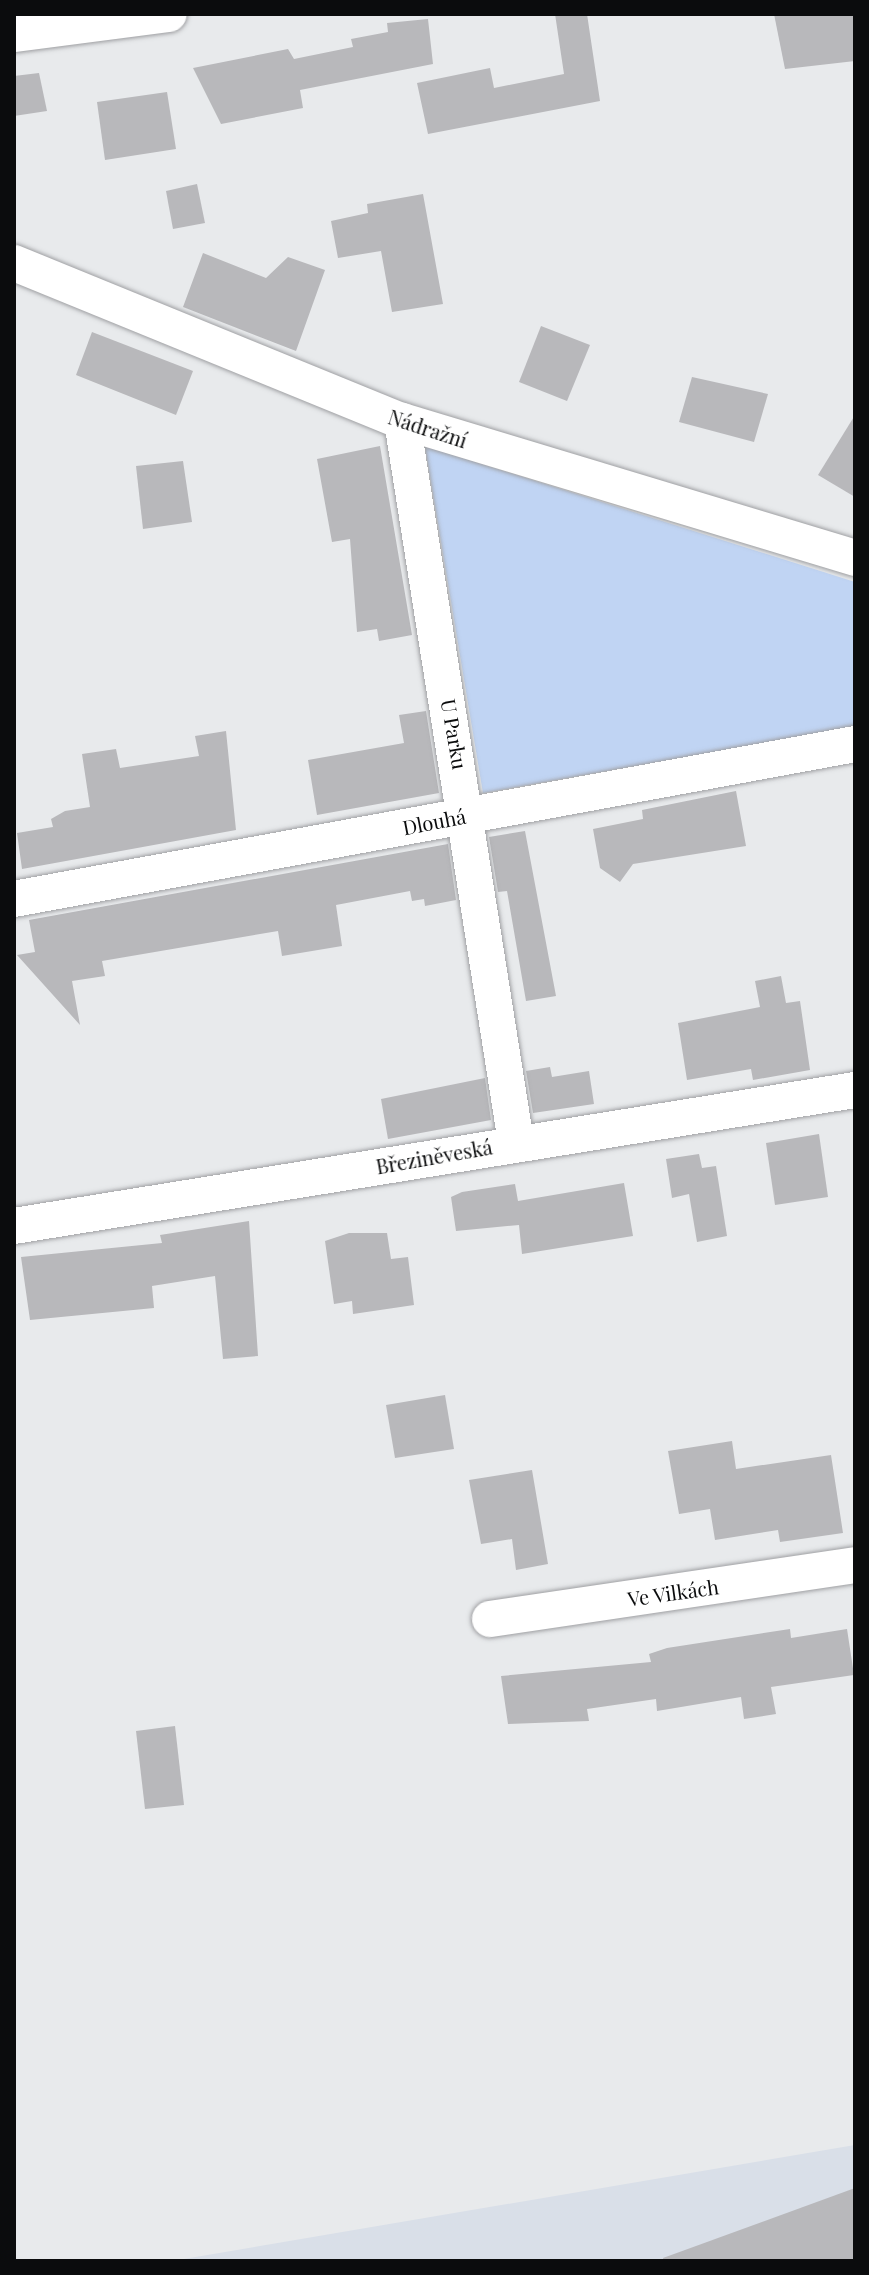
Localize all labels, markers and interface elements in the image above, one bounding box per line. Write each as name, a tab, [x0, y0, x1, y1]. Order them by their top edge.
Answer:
street label: Nádražní	[386, 404, 470, 452]
street label: U Parku	[437, 697, 473, 771]
street label: Dlouhá	[400, 803, 468, 839]
street label: Březiněveská	[374, 1134, 494, 1178]
street label: Ve Vilkách	[626, 1574, 720, 1610]

